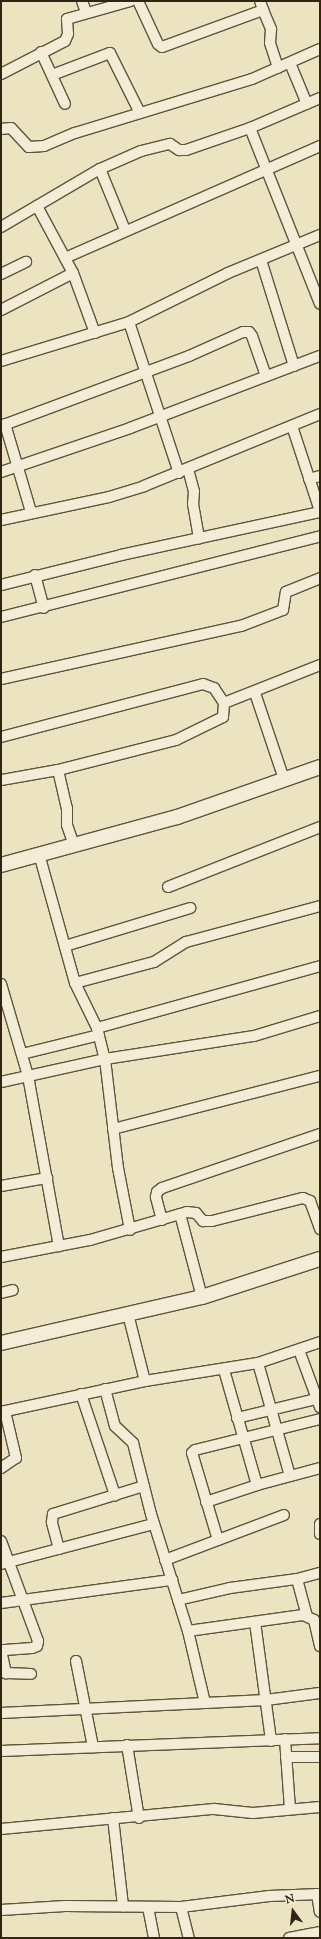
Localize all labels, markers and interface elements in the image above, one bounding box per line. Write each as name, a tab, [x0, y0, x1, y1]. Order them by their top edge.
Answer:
north arrow	[273, 1891, 313, 1931]
text: N	[284, 1891, 296, 1908]

